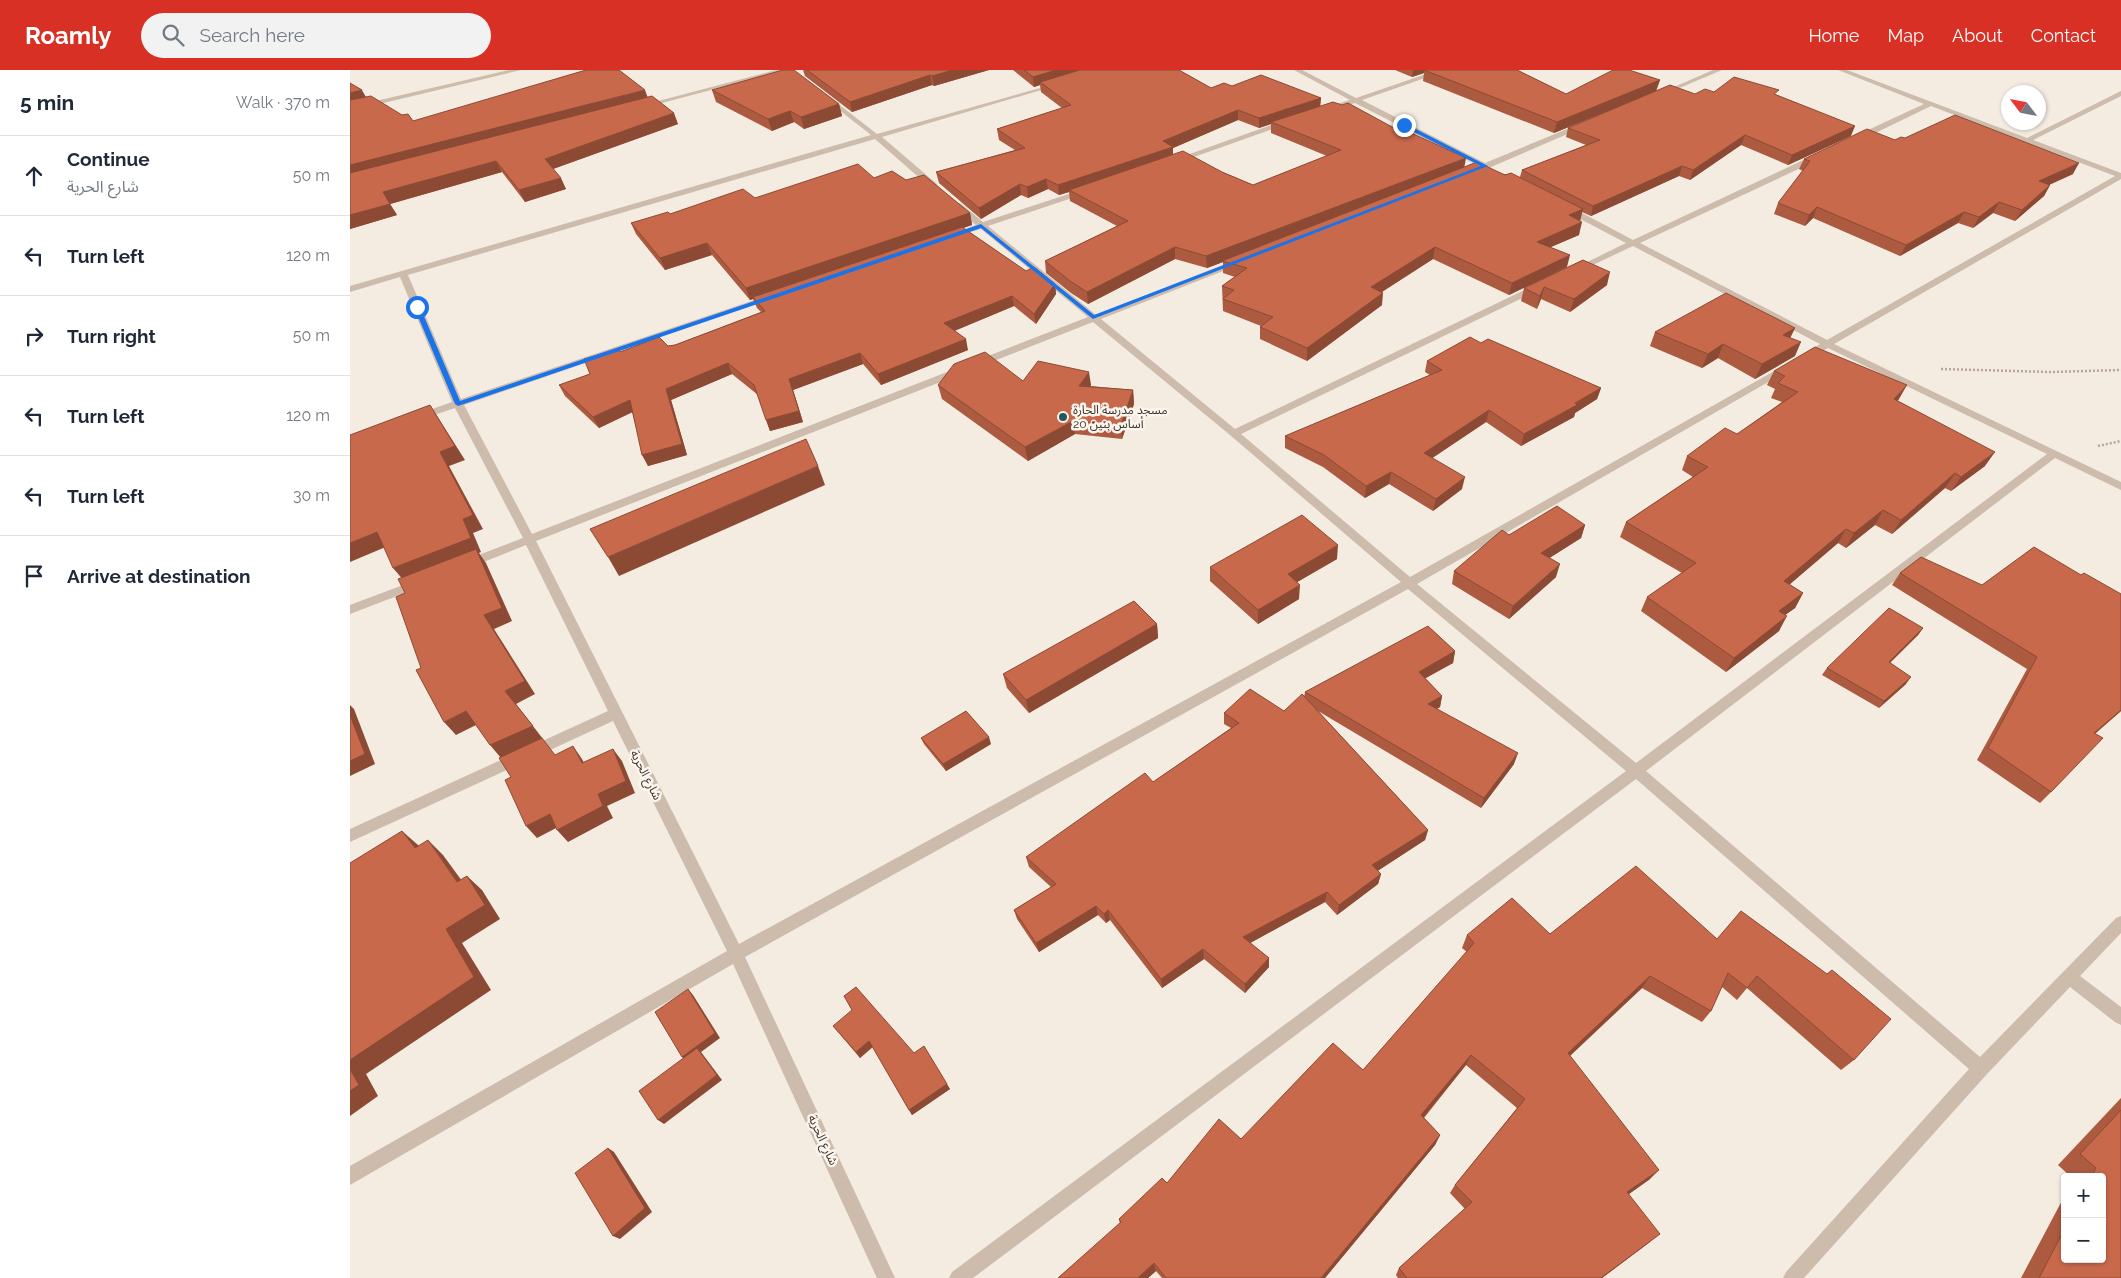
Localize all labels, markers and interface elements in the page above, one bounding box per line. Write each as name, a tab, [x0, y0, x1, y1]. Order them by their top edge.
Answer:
search box	[141, 13, 491, 58]
text: Roamly	[25, 21, 111, 50]
icon: search	[159, 21, 187, 49]
text: Search here	[199, 24, 305, 46]
text: Home	[1808, 25, 1859, 46]
text: Map	[1887, 25, 1924, 46]
text: About	[1952, 25, 2003, 46]
text: Contact	[2031, 25, 2096, 46]
north arrow	[2001, 85, 2046, 130]
text: 5 min	[20, 90, 74, 115]
text: Walk · 370 m	[236, 93, 330, 112]
route end	[1393, 114, 1416, 137]
text: Continue	[67, 148, 150, 170]
icon: ahead	[20, 162, 48, 190]
text: 50 m	[293, 166, 330, 185]
text: شارع الحرية	[67, 177, 139, 196]
icon: left	[20, 242, 48, 270]
text: Turn left	[67, 245, 144, 267]
text: 120 m	[286, 246, 330, 265]
route start	[406, 296, 429, 319]
icon: right	[20, 322, 48, 350]
text: Turn right	[67, 325, 156, 347]
text: 50 m	[293, 326, 330, 345]
icon: left	[20, 402, 48, 430]
place label: مسجد مدرسة الحارة 20 أساس بنين	[1073, 403, 1168, 431]
text: Turn left	[67, 405, 144, 427]
text: 120 m	[286, 406, 330, 425]
marker: مسجد مدرسة الحارة 20 أساس بنين	[1057, 411, 1069, 423]
icon: left	[20, 482, 48, 510]
text: Turn left	[67, 485, 144, 507]
text: 30 m	[293, 486, 330, 505]
icon: arrive	[20, 562, 48, 590]
text: Arrive at destination	[67, 565, 251, 587]
street label: شارع الحرية	[626, 748, 664, 803]
street label: شارع الحرية	[803, 1113, 841, 1168]
map controls	[2061, 1173, 2106, 1263]
button: +	[2061, 1173, 2106, 1218]
button: −	[2061, 1218, 2106, 1263]

